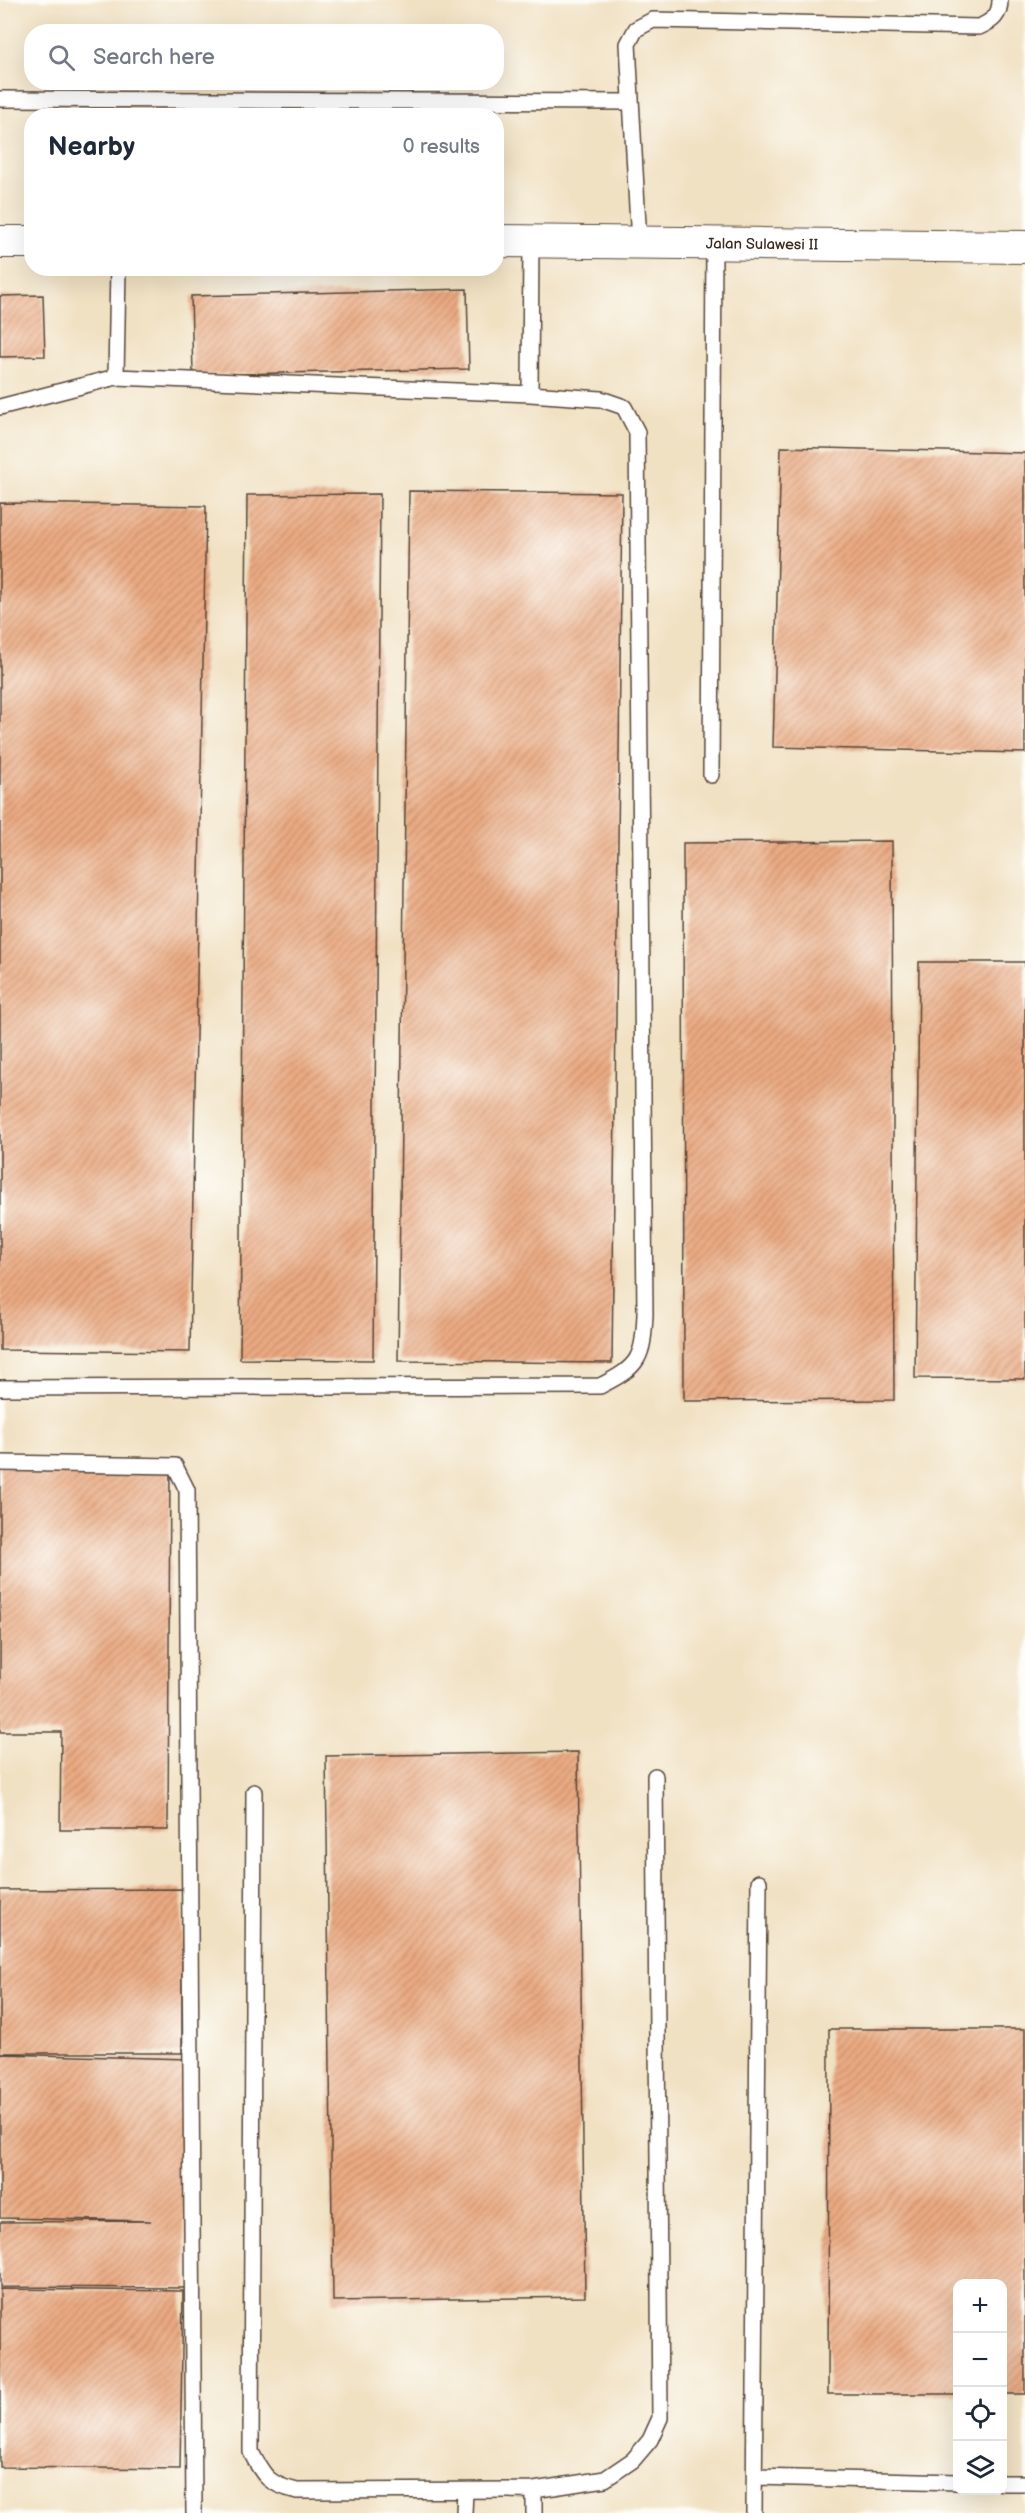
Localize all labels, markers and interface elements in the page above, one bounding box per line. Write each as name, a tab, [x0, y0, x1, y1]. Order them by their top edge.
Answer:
search box	[24, 24, 504, 90]
icon: search	[45, 41, 78, 74]
text: Search here	[93, 44, 215, 71]
text: Nearby	[48, 132, 135, 163]
text: 0 results	[403, 135, 480, 159]
street label: Jalan Sulawesi II	[706, 234, 819, 255]
map controls	[953, 2279, 1007, 2495]
button: +	[953, 2279, 1007, 2333]
button: −	[953, 2333, 1007, 2387]
button: locate	[953, 2387, 1007, 2441]
button: layers	[953, 2441, 1007, 2495]

